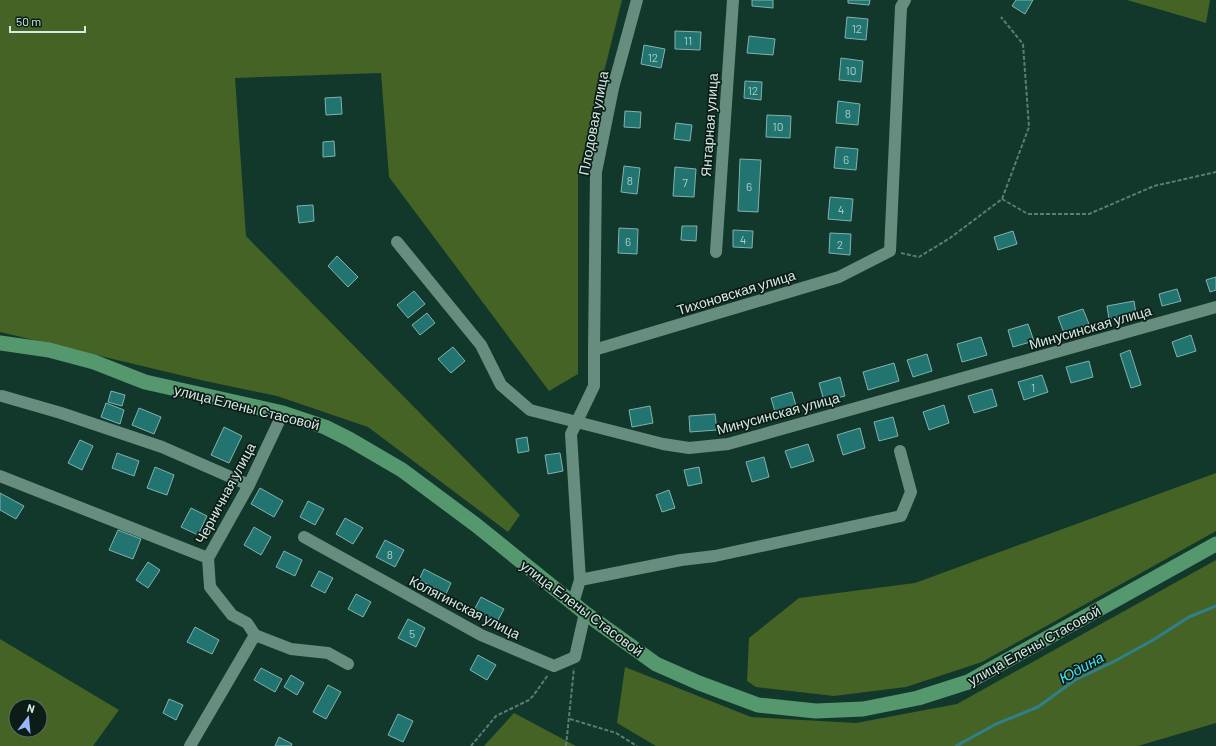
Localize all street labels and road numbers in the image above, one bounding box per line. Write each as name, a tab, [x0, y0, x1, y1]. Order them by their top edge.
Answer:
street label: Плодовая улица	[575, 69, 611, 177]
street label: Янтарная улица	[697, 72, 721, 177]
street label: Тихоновская улица	[675, 266, 798, 318]
street label: Минусинская улица	[1027, 301, 1153, 353]
street label: улица Елены Стасовой	[173, 381, 321, 433]
street label: Минусинская улица	[715, 388, 842, 438]
street label: Черничная улица	[191, 439, 259, 546]
street label: улица Елены Стасовой	[517, 556, 647, 660]
street label: Колягинская улица	[407, 572, 523, 642]
street label: улица Елены Стасовой	[965, 601, 1103, 689]

